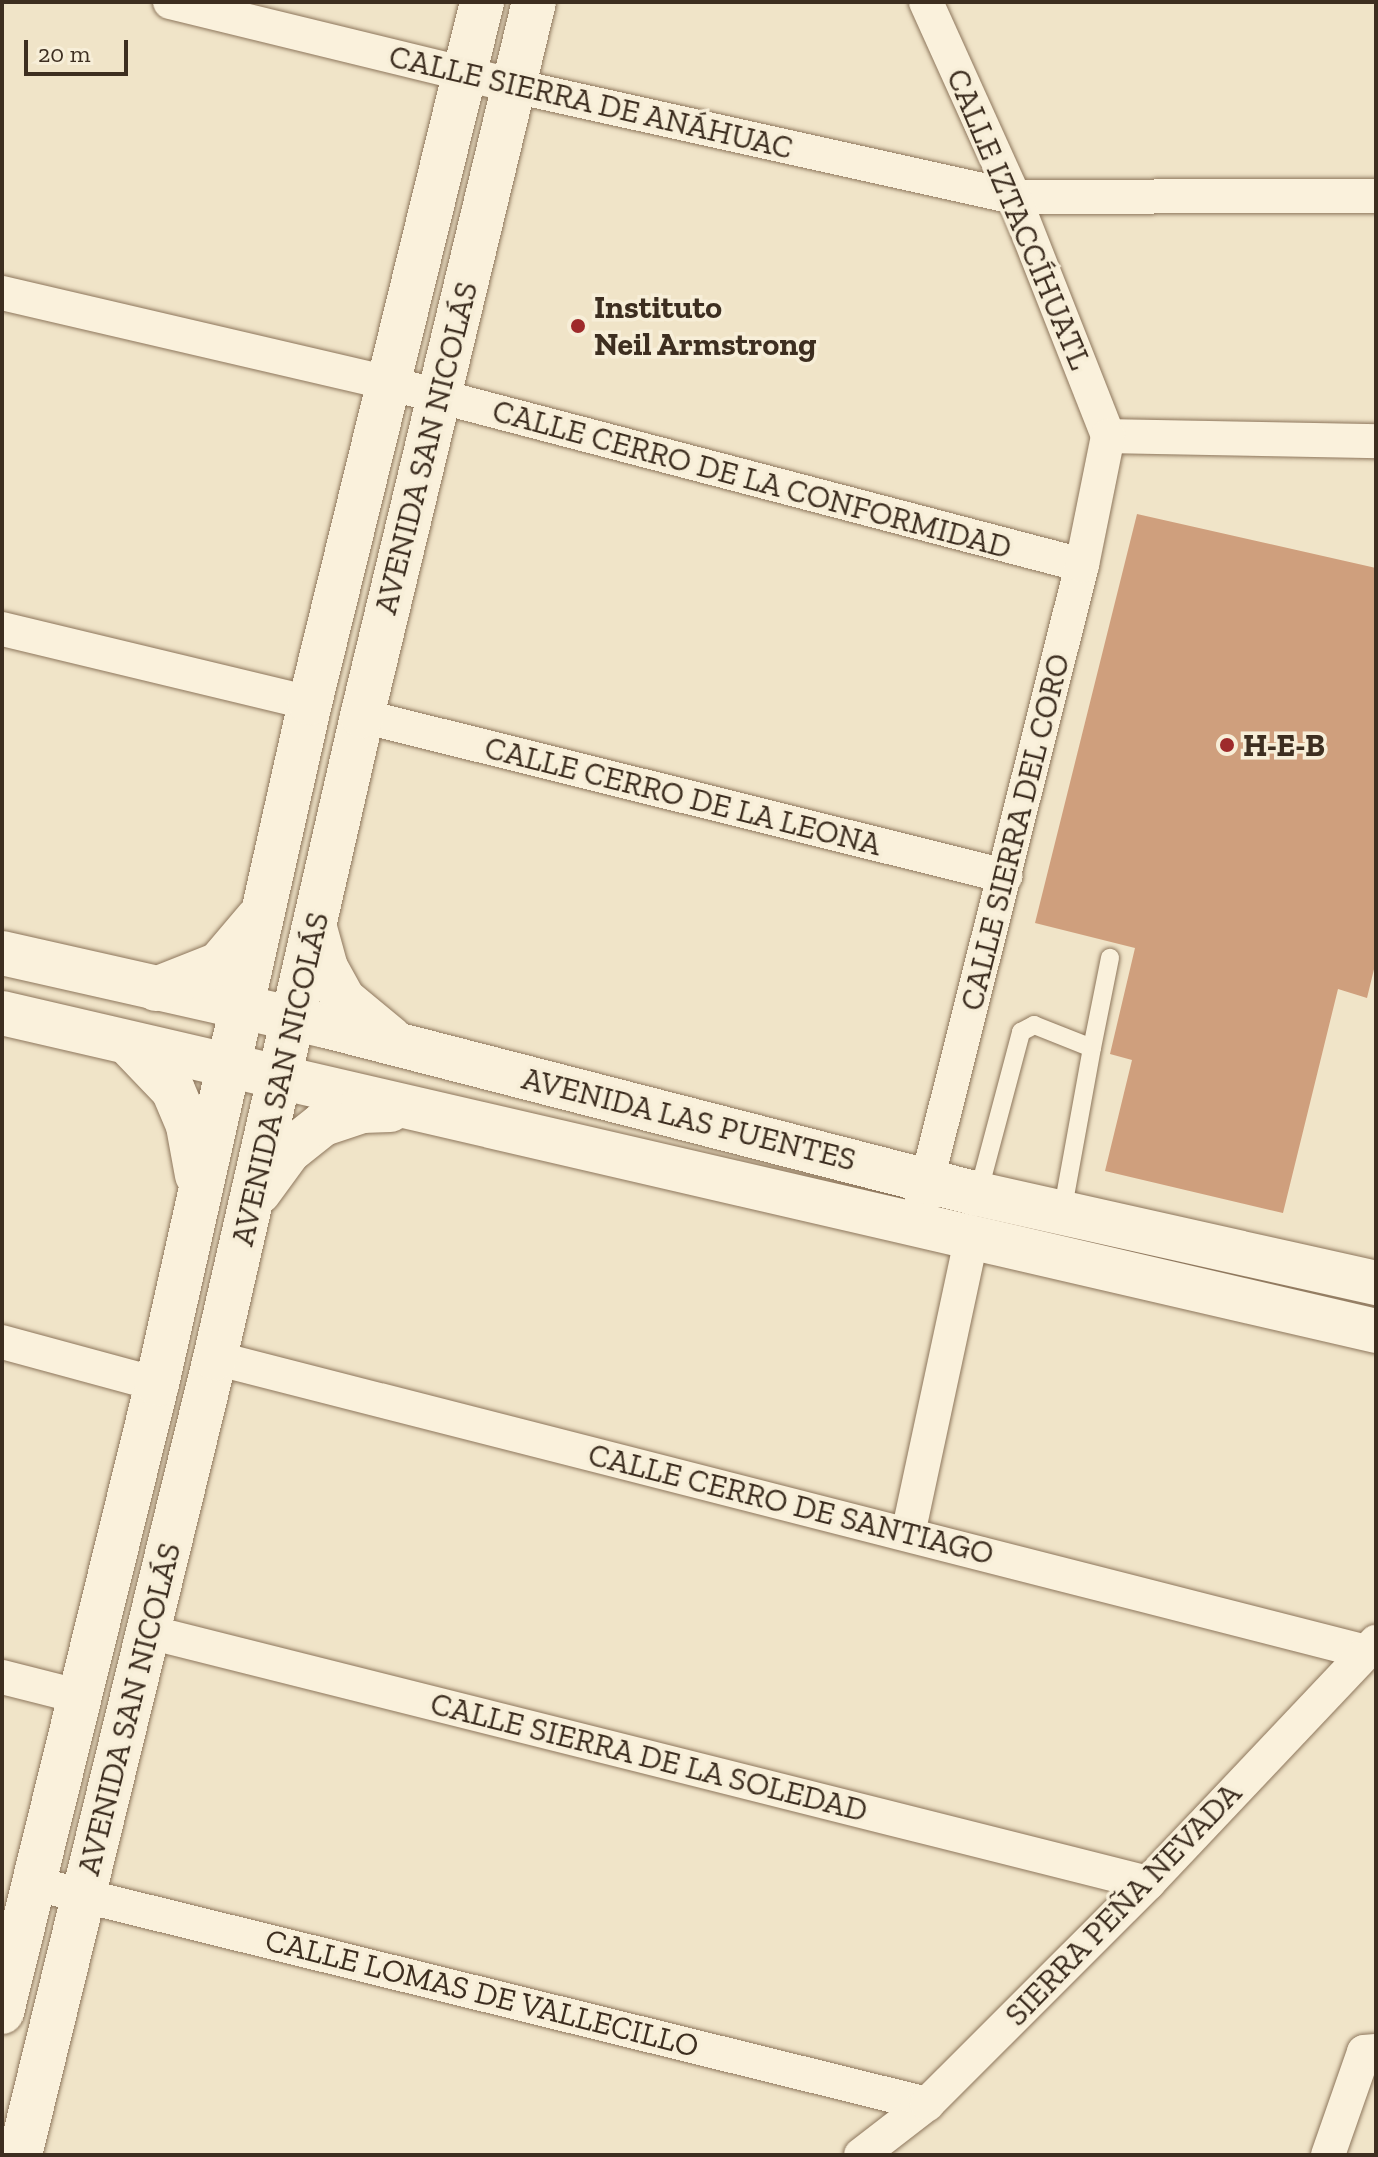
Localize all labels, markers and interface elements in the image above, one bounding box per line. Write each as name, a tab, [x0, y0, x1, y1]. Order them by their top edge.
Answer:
scale bar	[28, 24, 132, 74]
street label: CALLE SIERRA DE ANÁHUAC	[384, 37, 798, 167]
text: 20 m	[38, 39, 90, 68]
street label: CALLE IZTACCÍHUATL	[938, 63, 1100, 375]
street label: AVENIDA SAN NICOLÁS	[366, 277, 486, 619]
place label: Instituto Neil Armstrong	[594, 289, 817, 364]
marker: Instituto Neil Armstrong	[569, 317, 587, 335]
street label: CALLE CERRO DE LA CONFORMIDAD	[488, 391, 1016, 567]
street label: CALLE SIERRA DEL CORO	[952, 649, 1078, 1015]
place label: H-E-B	[1243, 726, 1325, 764]
street label: CALLE CERRO DE LA LEONA	[480, 728, 886, 864]
marker: H-E-B	[1218, 736, 1236, 754]
street label: AVENIDA SAN NICOLÁS	[223, 908, 337, 1250]
street label: AVENIDA LAS PUENTES	[518, 1059, 860, 1179]
street label: CALLE CERRO DE SANTIAGO	[584, 1435, 998, 1573]
street label: AVENIDA SAN NICOLÁS	[69, 1538, 189, 1880]
street label: CALLE SIERRA DE LA SOLEDAD	[426, 1684, 872, 1830]
street label: SIERRA PEÑA NEVADA	[996, 1774, 1250, 2034]
street label: CALLE LOMAS DE VALLECILLO	[261, 1920, 703, 2066]

